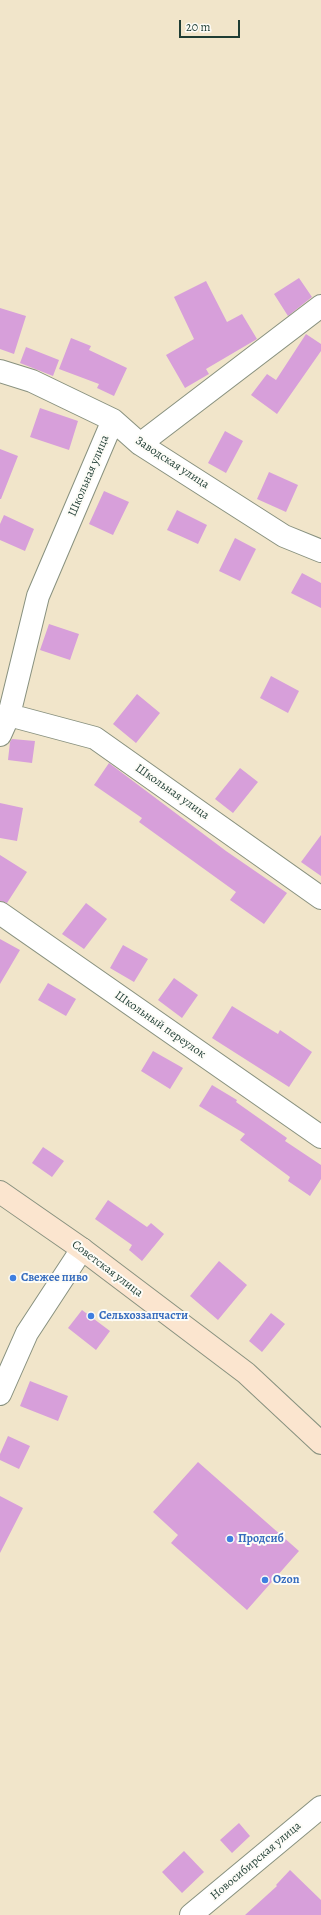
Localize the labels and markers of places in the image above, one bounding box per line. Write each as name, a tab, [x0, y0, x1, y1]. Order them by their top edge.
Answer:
place label: Свежее пиво	[21, 1271, 88, 1285]
marker: Свежее пиво	[8, 1273, 18, 1283]
place label: Сельхоззапчасти	[99, 1309, 188, 1323]
marker: Сельхоззапчасти	[86, 1311, 96, 1321]
place label: Продсиб	[238, 1532, 284, 1546]
marker: Продсиб	[225, 1534, 235, 1544]
place label: Ozon	[273, 1573, 300, 1587]
marker: Ozon	[260, 1575, 270, 1585]

